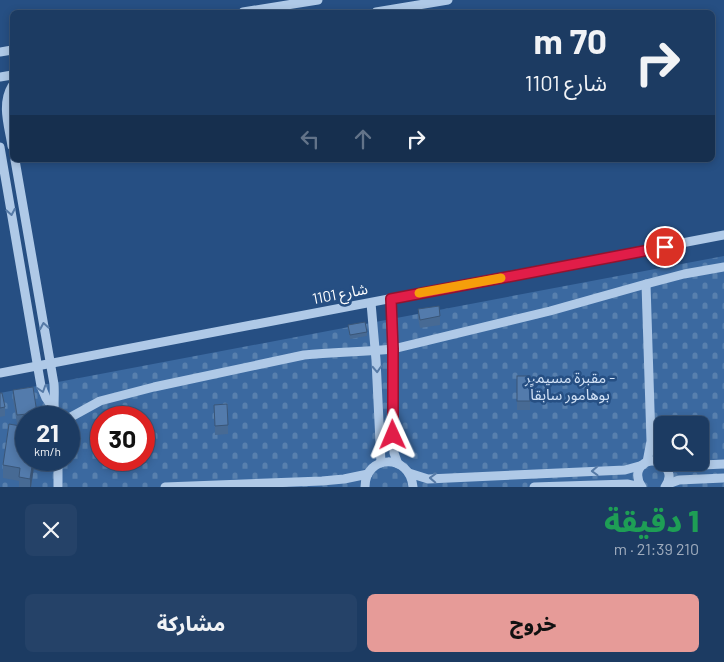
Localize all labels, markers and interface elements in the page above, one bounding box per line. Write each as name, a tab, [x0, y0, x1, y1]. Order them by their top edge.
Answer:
text: 70 m	[533, 19, 607, 61]
icon: right	[625, 30, 690, 95]
text: شارع 1101	[525, 69, 607, 95]
icon: left	[296, 125, 324, 153]
icon: ahead	[349, 125, 377, 153]
icon: right	[402, 125, 430, 153]
one-way arrow	[6, 208, 16, 217]
pin	[644, 226, 686, 268]
icon: arrive	[651, 233, 679, 261]
street label: شارع 1101	[311, 279, 370, 311]
one-way arrow	[39, 321, 49, 330]
one-way arrow	[371, 365, 382, 373]
park label: مقبرة مسيمير - بوهامور سابقاً	[524, 368, 615, 404]
one-way arrow	[37, 385, 47, 393]
speed limit sign: 30	[90, 406, 155, 471]
position arrow	[366, 408, 418, 460]
map controls	[654, 416, 709, 471]
button: search	[654, 416, 709, 471]
text: 21	[36, 417, 59, 447]
text: km/h	[34, 444, 61, 458]
one-way arrow	[591, 465, 599, 476]
one-way arrow	[428, 472, 436, 483]
text: 1 دقيقة	[604, 502, 699, 538]
button: close	[25, 504, 77, 556]
text: 210 m · 21:39	[614, 539, 699, 558]
button: مشاركة	[25, 594, 357, 652]
button: خروج	[367, 594, 699, 652]

